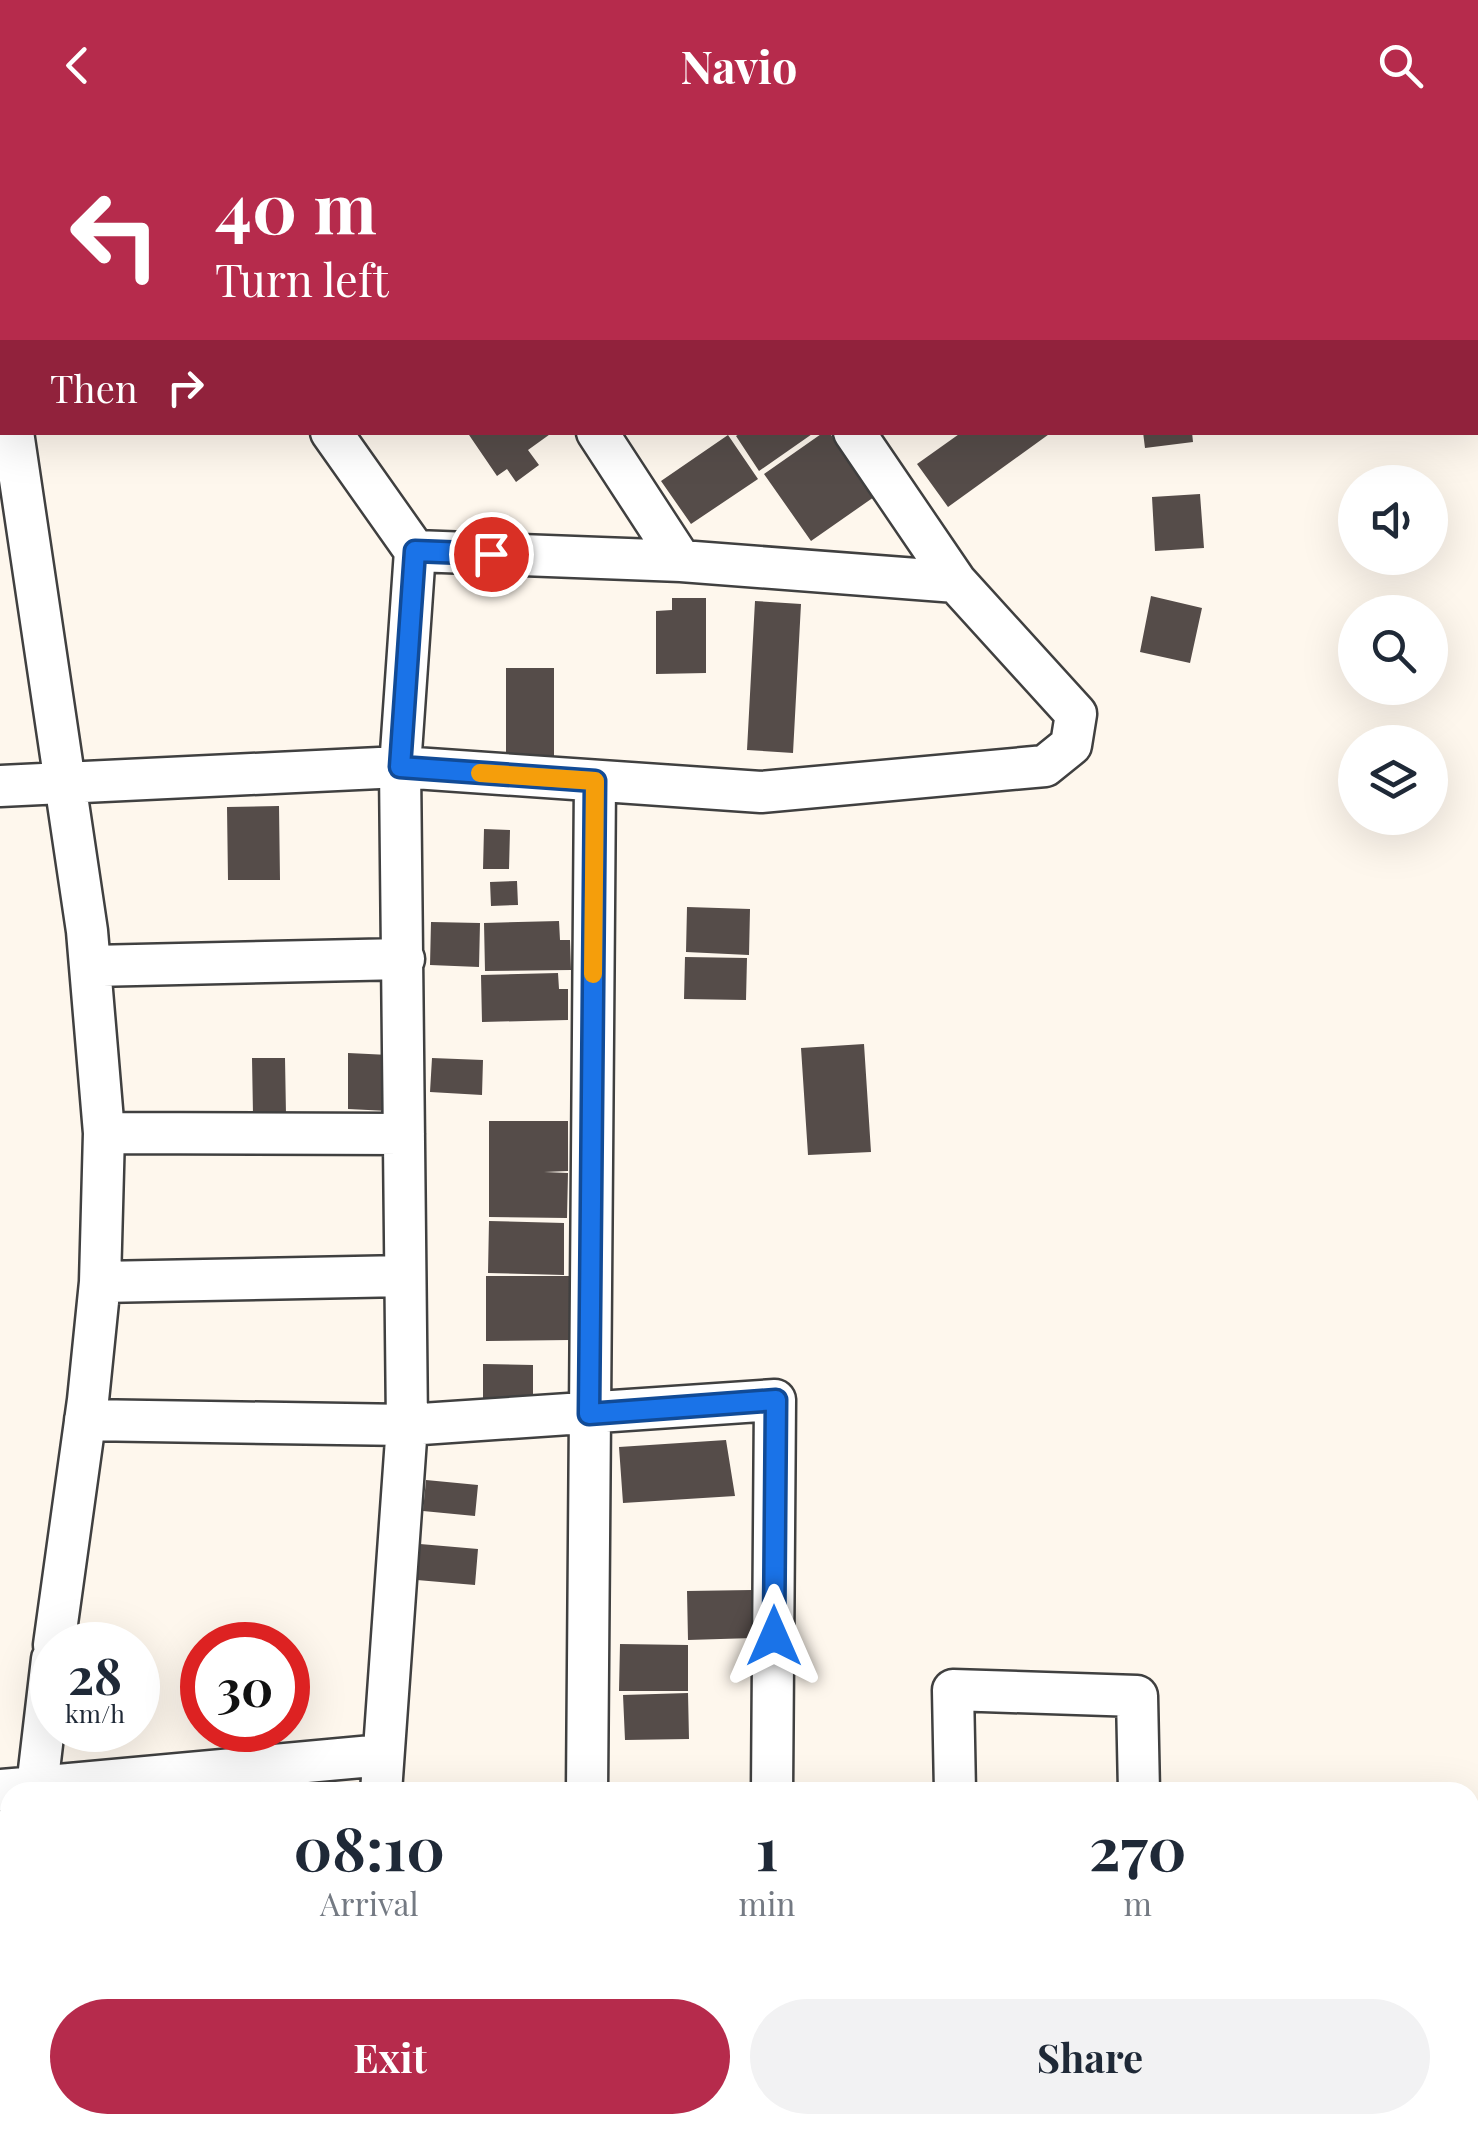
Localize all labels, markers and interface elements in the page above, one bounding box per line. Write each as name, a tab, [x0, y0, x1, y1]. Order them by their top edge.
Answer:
text: Navio	[681, 35, 797, 95]
icon: back	[50, 38, 105, 93]
icon: search	[1373, 38, 1428, 93]
text: 40 m	[215, 158, 377, 252]
icon: left	[50, 170, 180, 300]
text: Turn left	[215, 248, 389, 308]
icon: right	[158, 360, 213, 415]
text: Then	[50, 362, 138, 413]
map controls	[1338, 465, 1448, 835]
button: sound	[1338, 465, 1448, 575]
pin	[449, 512, 534, 597]
icon: arrive	[464, 527, 519, 582]
button: search	[1338, 595, 1448, 705]
button: layers	[1338, 725, 1448, 835]
position arrow	[722, 1584, 826, 1688]
speed limit sign: 30	[180, 1622, 310, 1752]
text: 28	[68, 1641, 122, 1708]
text: km/h	[65, 1696, 125, 1729]
text: 08:10	[294, 1806, 445, 1886]
text: 1	[756, 1806, 779, 1886]
text: 270	[1089, 1806, 1186, 1886]
text: Arrival	[320, 1881, 419, 1924]
text: min	[739, 1881, 795, 1924]
text: m	[1124, 1881, 1152, 1924]
button: Exit	[50, 1999, 730, 2114]
button: Share	[750, 1999, 1430, 2114]

